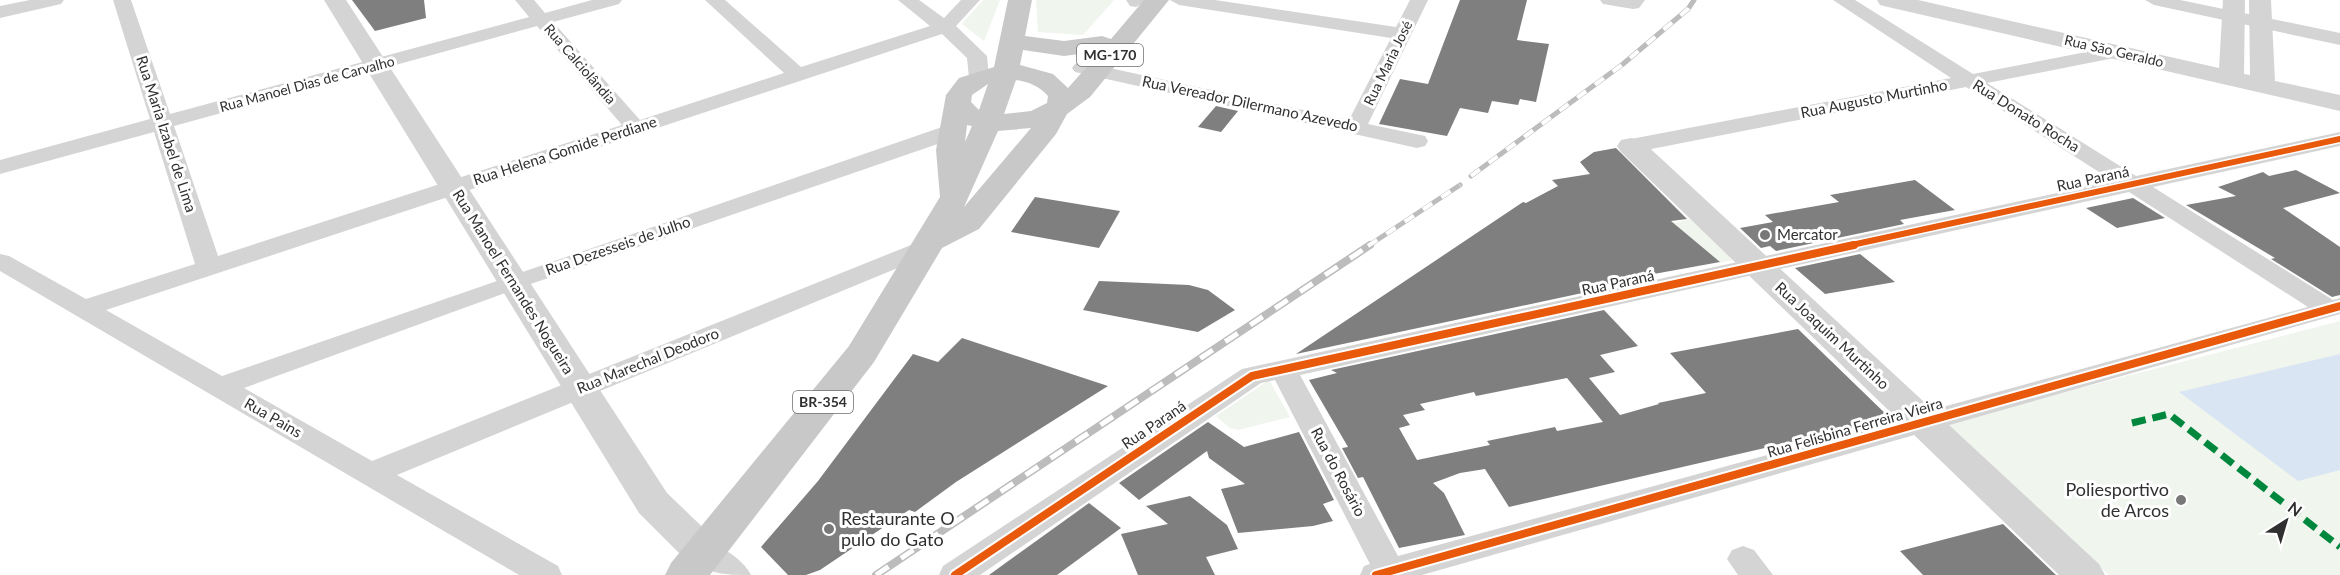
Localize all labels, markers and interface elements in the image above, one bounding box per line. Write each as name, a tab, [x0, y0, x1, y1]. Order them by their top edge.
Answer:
street label: Rua Maria José	[1360, 18, 1415, 108]
street label: Rua Calciolândia	[541, 20, 620, 107]
street label: Rua São Geraldo	[2063, 31, 2165, 70]
road number: MG-170	[1077, 44, 1143, 66]
street label: Rua Manoel Dias de Carvalho	[218, 52, 396, 115]
street label: Rua Maria Izabel de Lima	[133, 53, 201, 214]
street label: Rua Vereador Dilermano Azevedo	[1141, 71, 1360, 135]
street label: Rua Augusto Murtinho	[1799, 75, 1949, 121]
street label: Rua Donato Rocha	[1970, 75, 2083, 155]
street label: Rua Helena Gomide Perdiane	[471, 112, 659, 188]
street label: Rua Paraná	[2055, 162, 2131, 194]
street label: Rua Manoel Fernandes Nogueira	[449, 186, 578, 377]
street label: Rua Dezesseis de Julho	[543, 212, 692, 278]
place label: Mercator	[1777, 225, 1838, 243]
marker: Mercator	[1758, 228, 1772, 242]
street label: Rua Paraná	[1580, 266, 1656, 298]
street label: Rua Joaquim Murtinho	[1772, 278, 1893, 393]
street label: Rua Marechal Deodoro	[574, 323, 721, 397]
road number: BR-354	[793, 391, 853, 413]
street label: Rua Pains	[242, 393, 305, 441]
street label: Rua Felisbina Ferreira Vieira	[1765, 393, 1945, 461]
street label: Rua Paraná	[1118, 396, 1189, 452]
street label: Rua do Rosário	[1308, 424, 1370, 519]
place label: Poliesportivo de Arcos	[2065, 478, 2169, 521]
north arrow	[2256, 491, 2316, 551]
marker: Poliesportivo de Arcos	[2174, 493, 2188, 507]
text: N	[2285, 497, 2306, 520]
place label: Restaurante O pulo do Gato	[841, 507, 955, 550]
marker: Restaurante O pulo do Gato	[822, 522, 836, 536]

